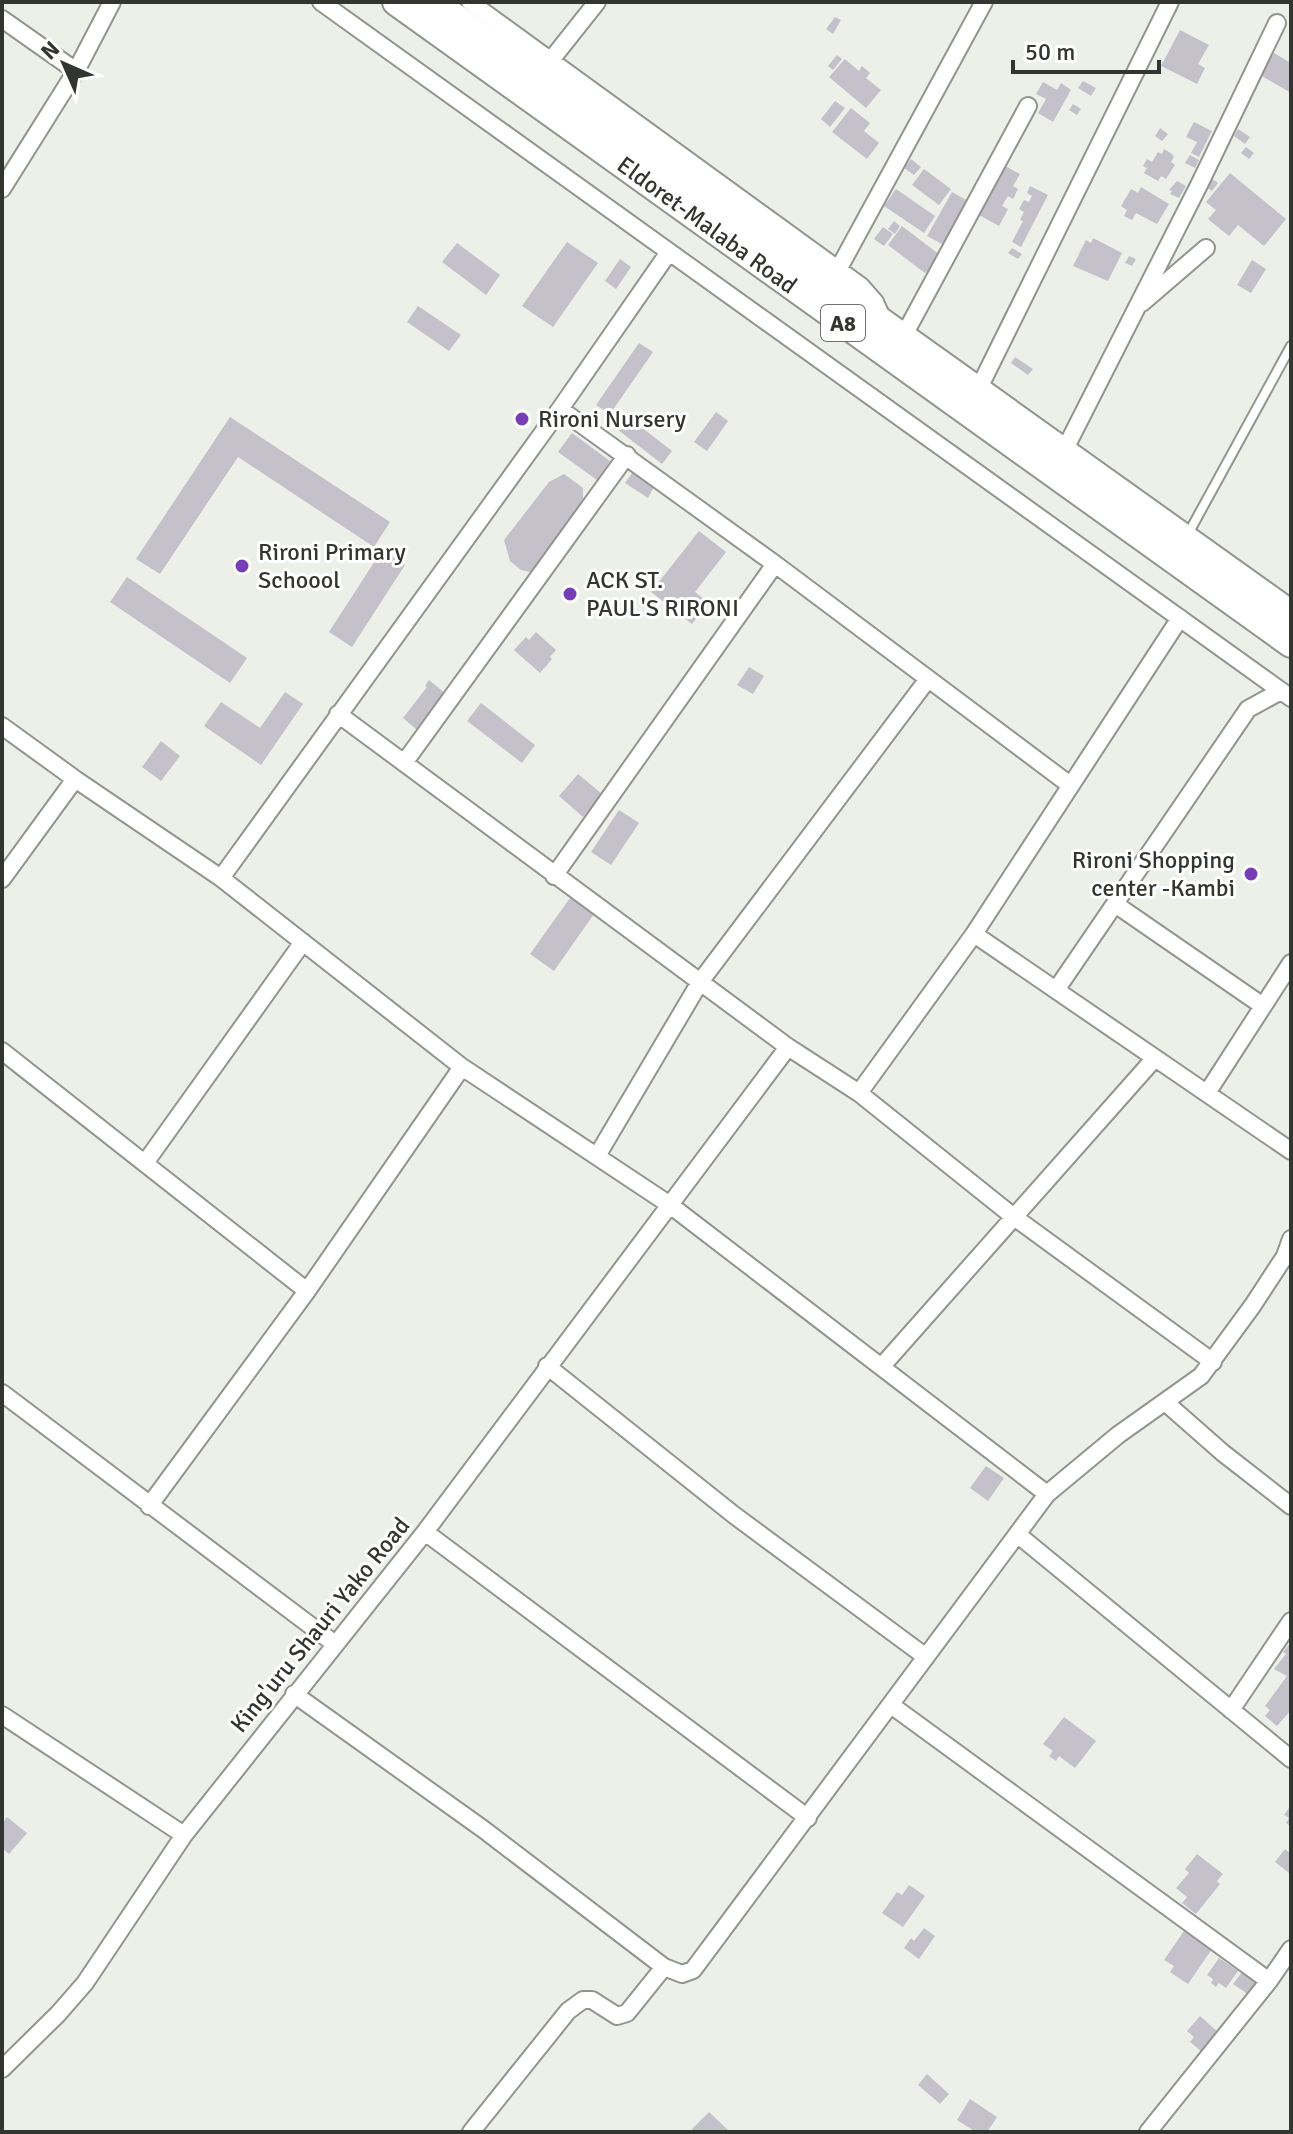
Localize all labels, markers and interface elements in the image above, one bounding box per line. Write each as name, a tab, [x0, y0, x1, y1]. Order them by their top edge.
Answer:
north arrow	[24, 24, 104, 104]
scale bar	[1013, 24, 1159, 74]
text: N	[35, 35, 65, 65]
text: 50 m	[1025, 37, 1075, 67]
street label: Eldoret-Malaba Road	[611, 150, 803, 300]
road number: A8	[821, 305, 865, 341]
place label: Rironi Nursery	[538, 404, 686, 434]
marker: Rironi Nursery	[513, 410, 531, 428]
place label: Rironi Primary Schoool	[258, 537, 406, 595]
marker: Rironi Primary Schoool	[233, 557, 251, 575]
place label: ACK ST. PAUL'S RIRONI	[586, 565, 739, 623]
marker: ACK ST. PAUL'S RIRONI	[561, 585, 579, 603]
place label: Rironi Shopping center -Kambi	[1072, 845, 1235, 903]
marker: Rironi Shopping center -Kambi	[1242, 865, 1260, 883]
street label: King'uru Shauri Yako Road	[224, 1511, 416, 1739]

